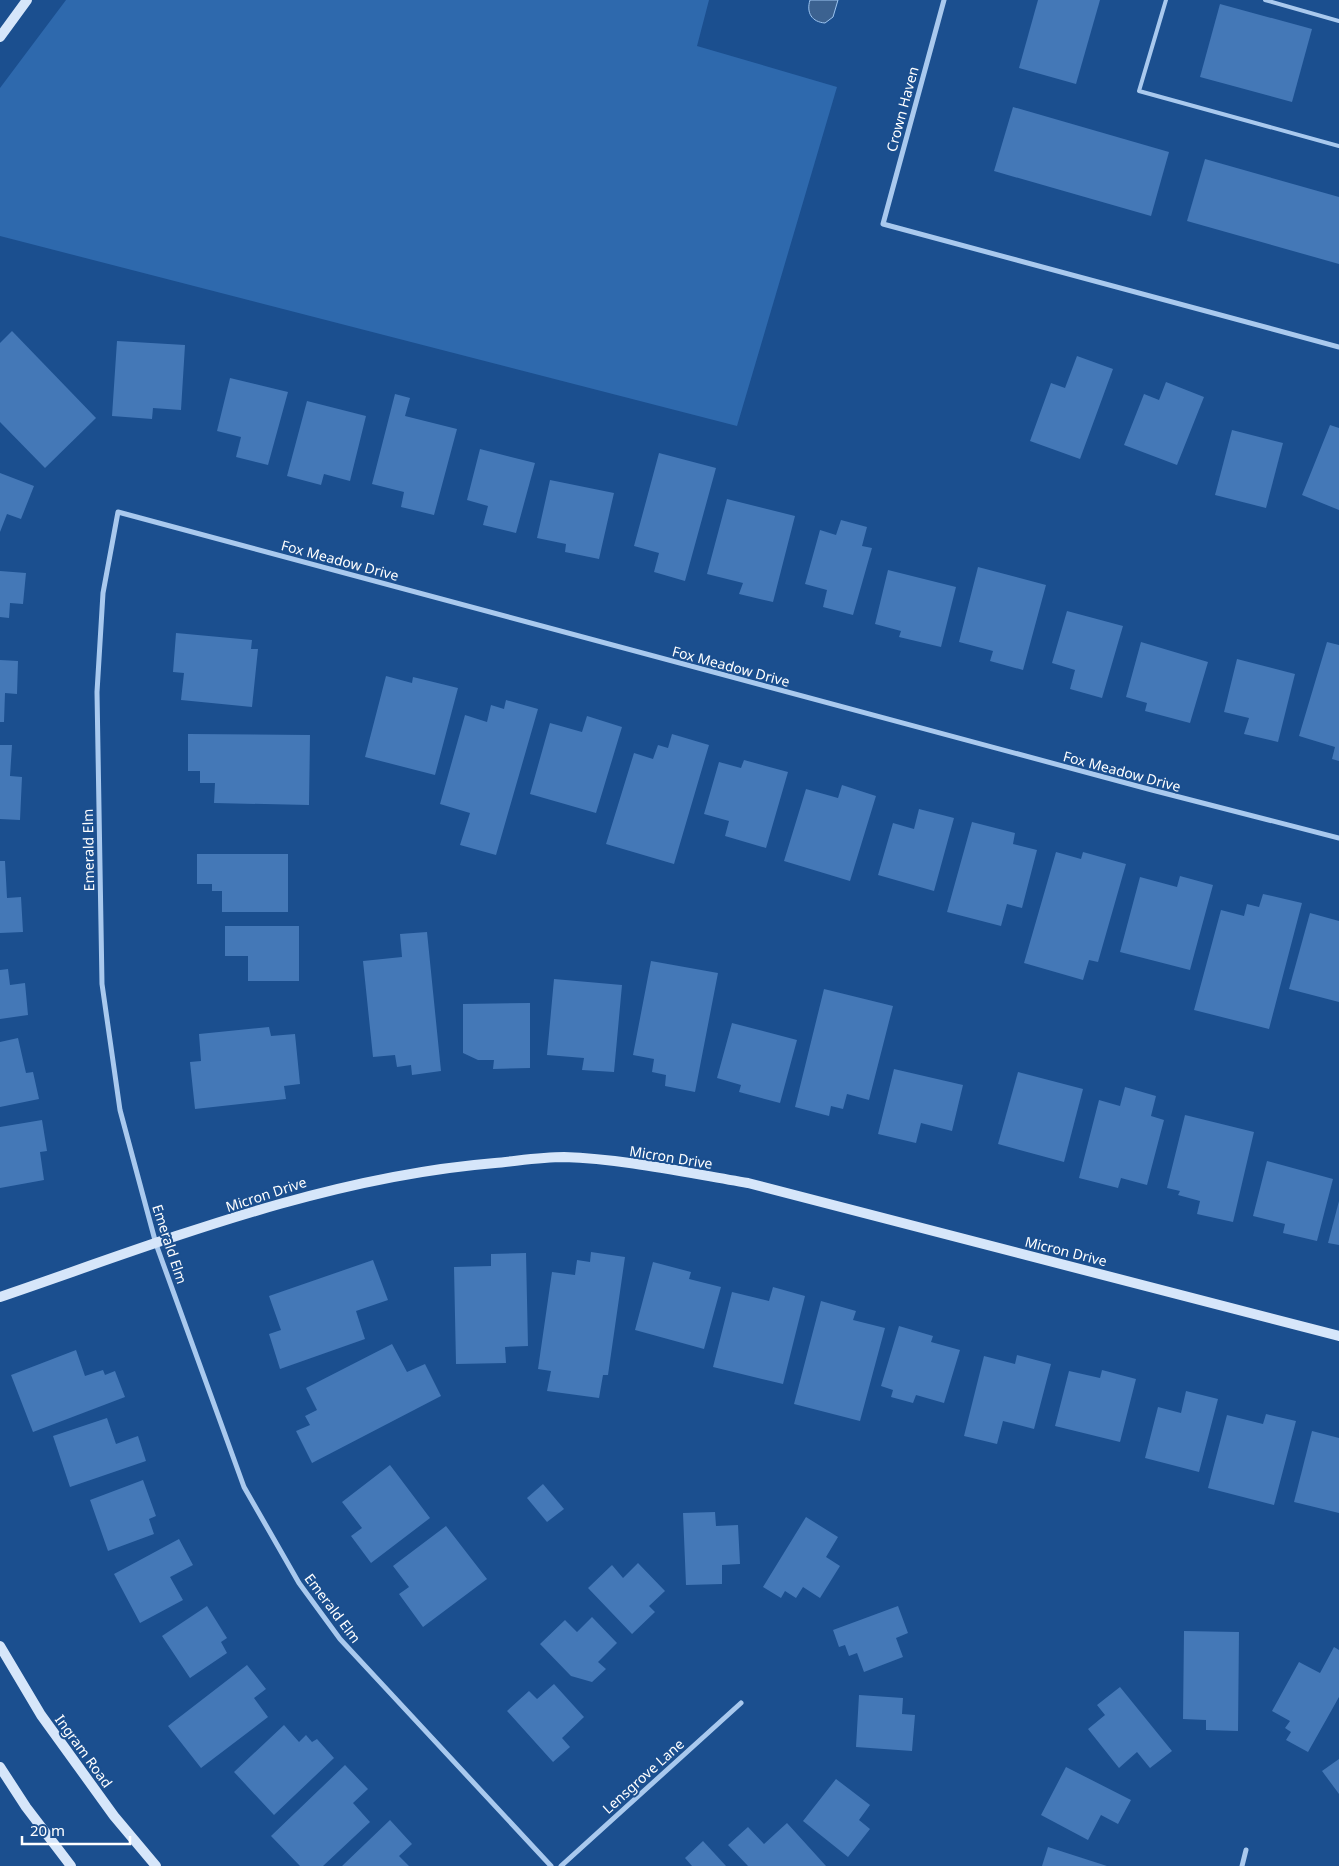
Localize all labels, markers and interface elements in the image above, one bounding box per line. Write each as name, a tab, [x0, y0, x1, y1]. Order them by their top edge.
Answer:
street label: Crown Haven	[881, 64, 923, 154]
street label: Fox Meadow Drive	[279, 535, 401, 585]
street label: Fox Meadow Drive	[670, 641, 792, 691]
street label: Fox Meadow Drive	[1061, 746, 1183, 796]
street label: Emerald Elm	[78, 809, 98, 891]
street label: Micron Drive	[628, 1141, 714, 1173]
street label: Micron Drive	[223, 1172, 309, 1216]
street label: Emerald Elm	[148, 1202, 192, 1286]
street label: Micron Drive	[1023, 1232, 1109, 1270]
street label: Emerald Elm	[301, 1569, 365, 1647]
street label: Ingram Road	[51, 1711, 117, 1791]
street label: Lensgrove Lane	[598, 1734, 688, 1818]
scale bar	[22, 1814, 130, 1846]
text: 20 m	[30, 1820, 65, 1840]

